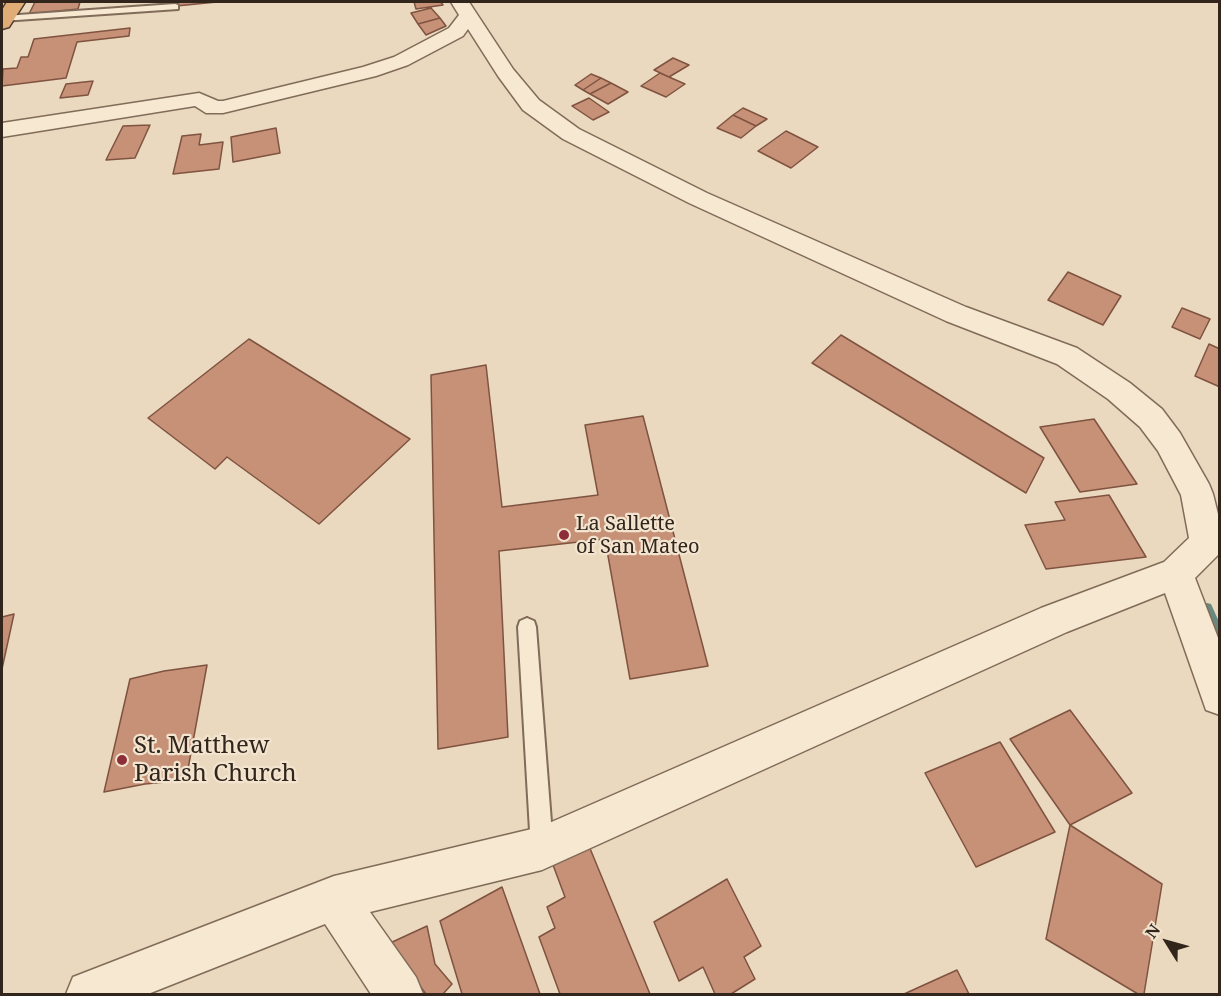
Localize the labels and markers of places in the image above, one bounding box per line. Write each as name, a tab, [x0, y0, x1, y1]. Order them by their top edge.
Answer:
place label: La Sallette of San Mateo	[576, 512, 700, 559]
marker: La Sallette of San Mateo	[557, 528, 571, 542]
place label: St. Matthew Parish Church	[134, 732, 297, 788]
marker: St. Matthew Parish Church	[115, 753, 129, 767]

